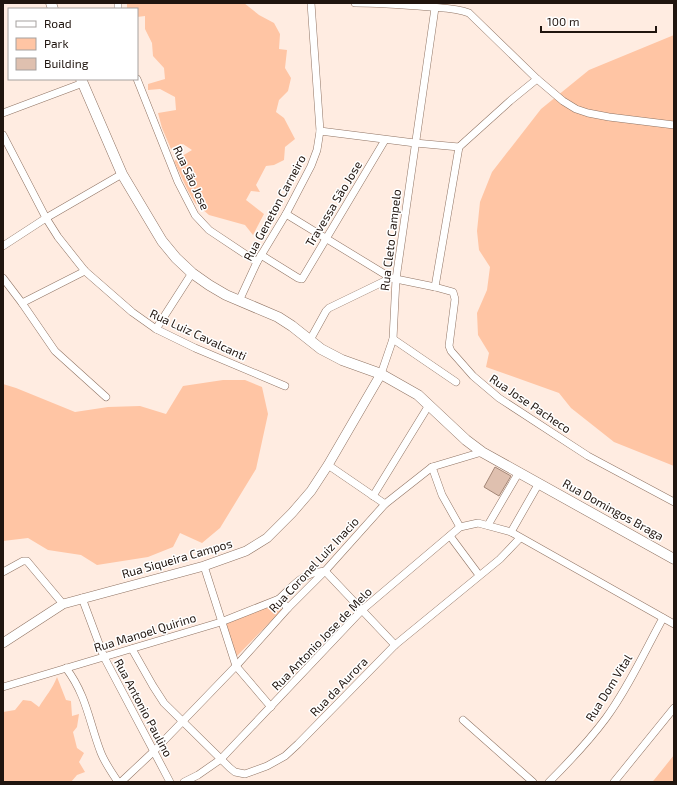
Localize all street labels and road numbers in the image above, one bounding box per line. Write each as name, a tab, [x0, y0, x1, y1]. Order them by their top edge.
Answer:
street label: Rua São Jose	[171, 143, 213, 212]
street label: Rua Geneton Carneiro	[240, 152, 308, 263]
street label: Travessa São Jose	[302, 158, 364, 249]
street label: Rua Cleto Campelo	[377, 188, 403, 291]
street label: Rua Luiz Cavalcanti	[148, 306, 249, 363]
street label: Rua Jose Pacheco	[487, 371, 574, 436]
street label: Rua Domingos Braga	[561, 476, 666, 543]
street label: Rua Coronel Luiz Inacio	[265, 514, 361, 615]
street label: Rua Siqueira Campos	[120, 536, 234, 581]
street label: Rua Antonio Jose de Melo	[268, 584, 374, 693]
street label: Rua Manoel Quirino	[92, 610, 198, 655]
street label: Rua Dom Vital	[582, 651, 635, 723]
street label: Rua da Aurora	[307, 654, 370, 719]
street label: Rua Antonio Paulino	[112, 656, 176, 759]

